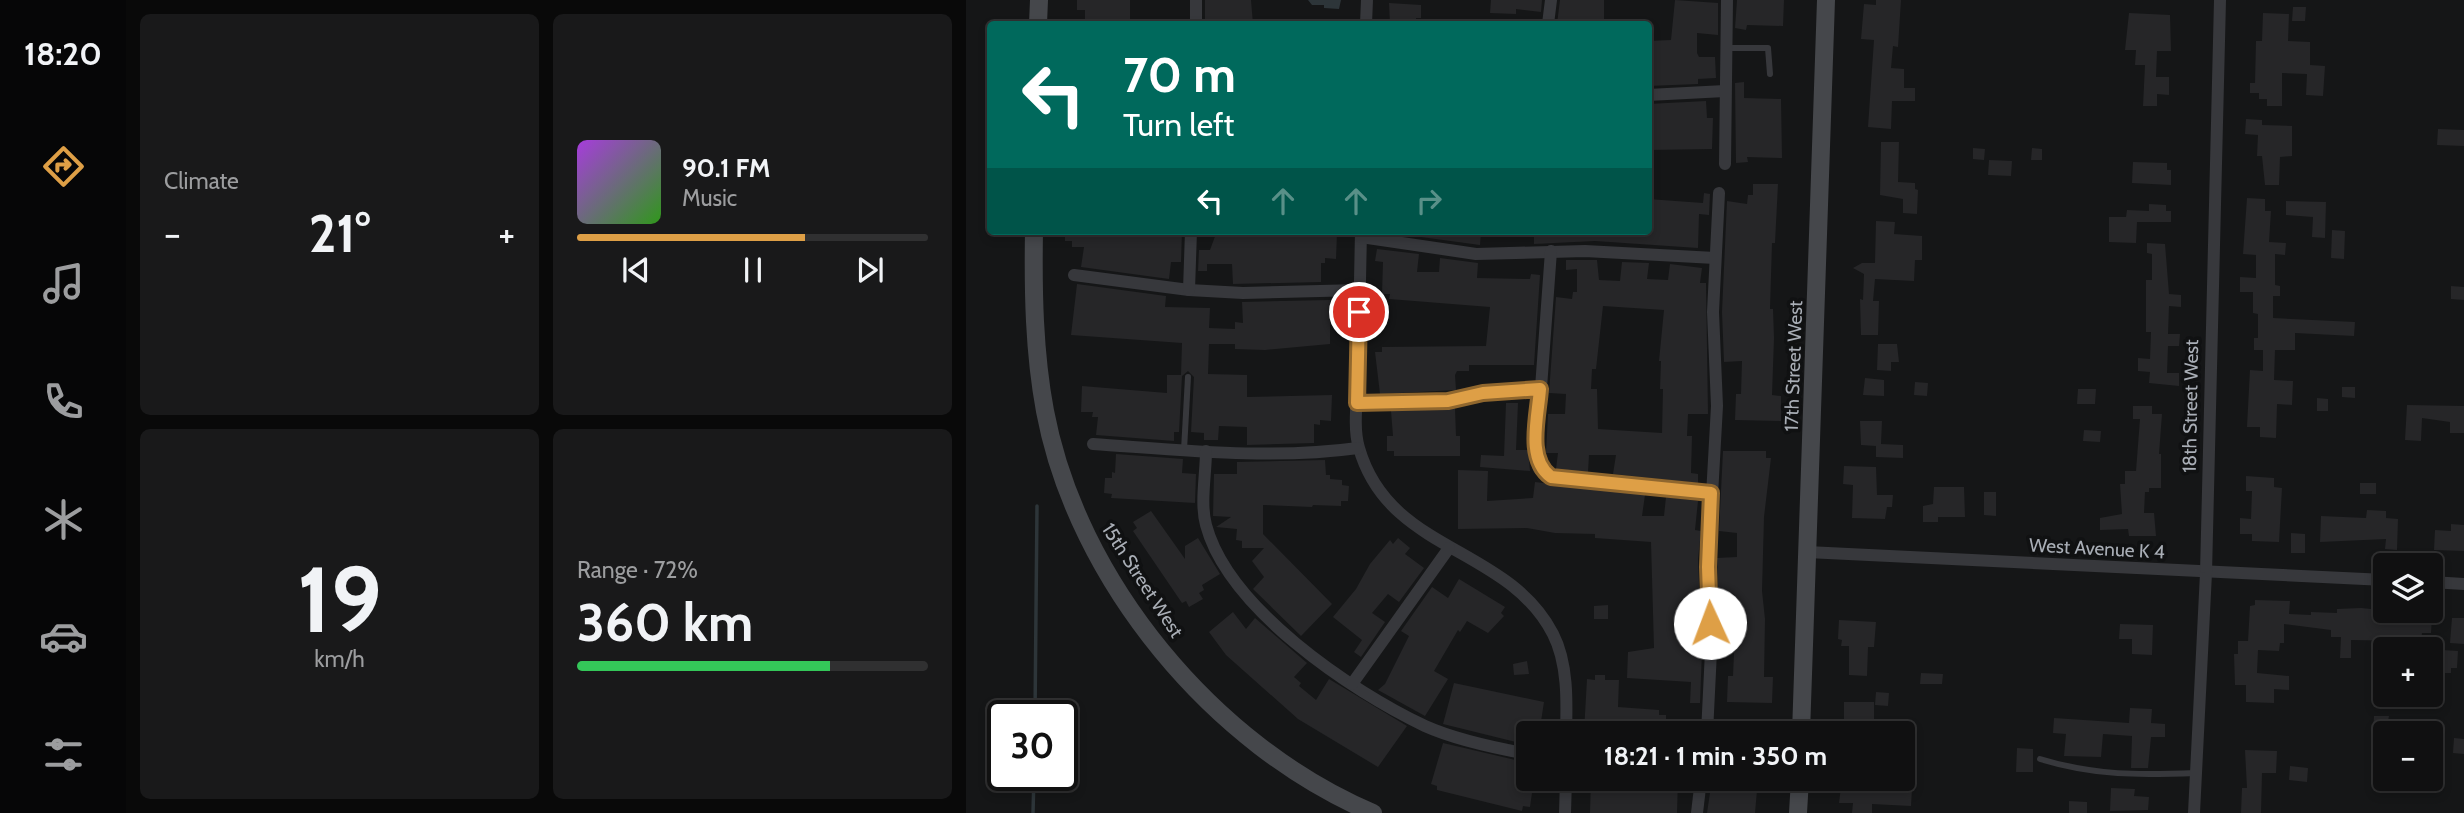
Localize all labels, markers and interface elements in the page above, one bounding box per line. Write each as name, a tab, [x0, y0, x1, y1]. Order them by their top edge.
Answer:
text: 18:20	[24, 34, 102, 73]
text: 70 m	[1123, 45, 1236, 104]
icon: left	[1008, 49, 1099, 140]
text: Turn left	[1123, 105, 1234, 144]
icon: directions	[39, 142, 88, 191]
text: 90.1 FM	[682, 152, 770, 184]
text: Climate	[164, 167, 239, 195]
icon: left	[1191, 182, 1229, 220]
icon: ahead	[1264, 182, 1302, 220]
icon: ahead	[1337, 182, 1375, 220]
icon: right	[1410, 182, 1448, 220]
text: Music	[682, 184, 737, 212]
text: 21°	[309, 202, 370, 265]
text: −	[164, 210, 181, 257]
text: +	[498, 210, 515, 257]
icon: previous	[617, 251, 655, 289]
icon: pause	[734, 251, 772, 289]
icon: next	[851, 251, 889, 289]
icon: music	[39, 259, 88, 308]
pin	[1329, 282, 1389, 342]
icon: arrive	[1340, 293, 1378, 331]
street label: 17th Street West	[1780, 300, 1807, 432]
street label: 18th Street West	[2178, 339, 2203, 473]
icon: phone	[39, 377, 88, 426]
icon: climate	[39, 495, 88, 544]
street label: 15th Street West	[1097, 519, 1188, 642]
street label: West Avenue K 4	[2028, 533, 2166, 564]
text: 19	[297, 544, 382, 655]
map controls	[2373, 553, 2443, 791]
button: layers	[2373, 553, 2443, 623]
text: Range · 72%	[577, 556, 698, 584]
position arrow	[1673, 586, 1747, 660]
text: 360 km	[577, 591, 753, 654]
icon: car	[39, 612, 88, 661]
button: +	[2373, 637, 2443, 707]
text: km/h	[314, 645, 365, 673]
speed limit sign: 30	[987, 700, 1078, 791]
button: −	[2373, 721, 2443, 791]
icon: filters	[39, 730, 88, 779]
text: 18:21 · 1 min · 350 m	[1604, 740, 1827, 772]

